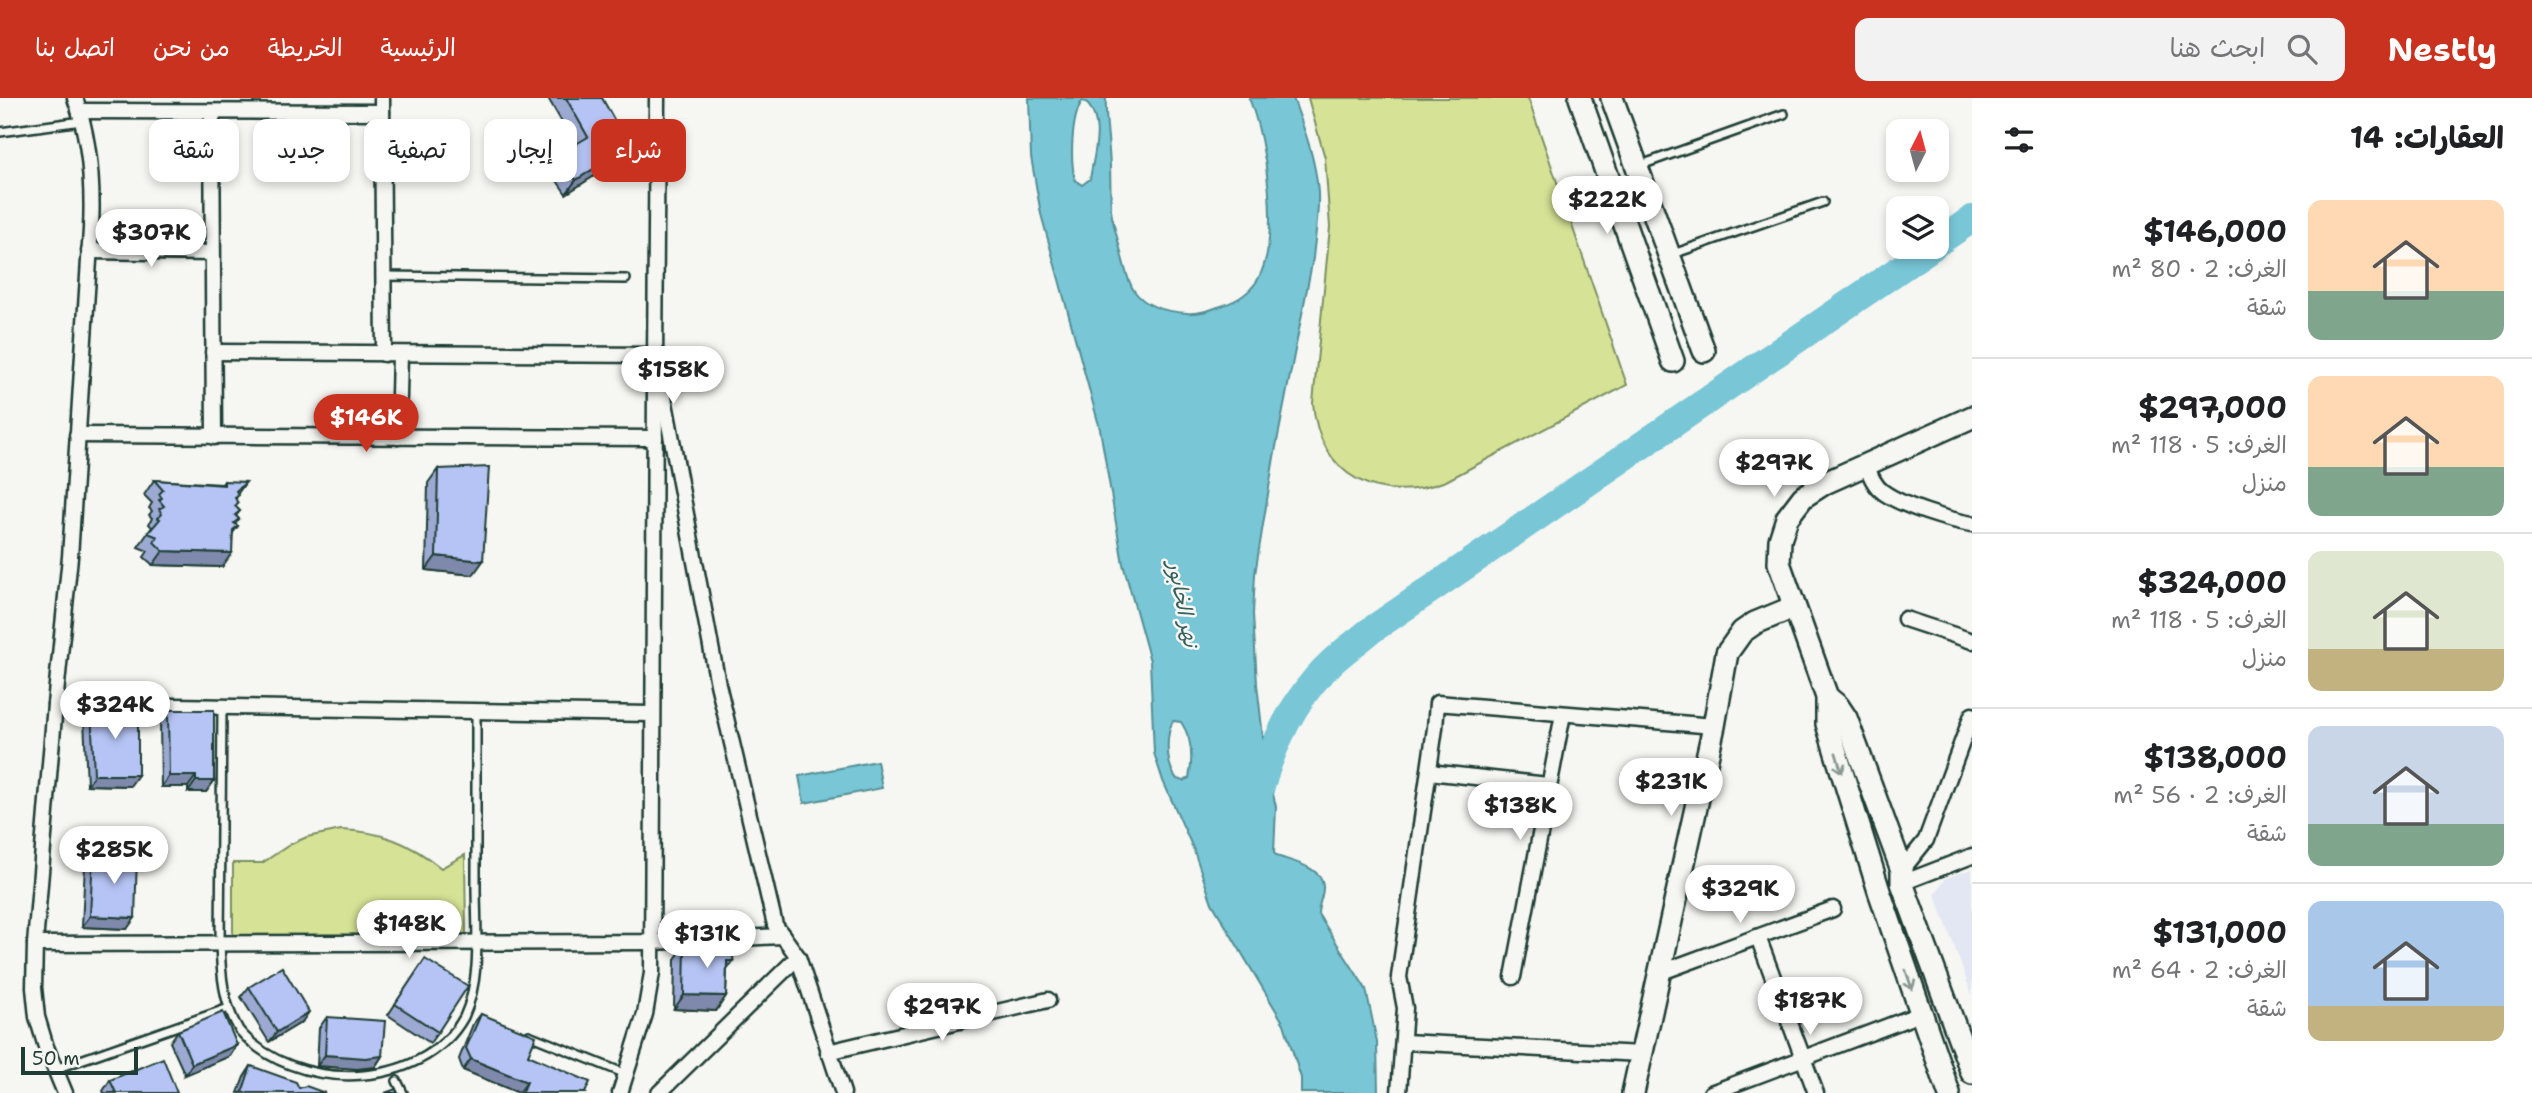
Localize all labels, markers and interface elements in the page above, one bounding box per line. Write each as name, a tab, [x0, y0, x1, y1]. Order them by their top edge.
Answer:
search box	[1855, 18, 2345, 81]
text: Nestly	[2387, 27, 2497, 72]
text: ابحث هنا	[2170, 30, 2265, 65]
icon: search	[2283, 30, 2321, 68]
text: اتصل بنا	[35, 32, 115, 64]
text: من نحن	[153, 32, 230, 64]
text: الخريطة	[268, 32, 343, 64]
text: الرئيسية	[381, 32, 456, 64]
text: العقارات: 14	[2350, 117, 2504, 158]
chip: شقة	[149, 119, 239, 182]
chip: جديد	[253, 119, 350, 182]
chip: تصفية	[364, 119, 470, 182]
chip: إيجار	[484, 119, 577, 182]
chip: شراء	[591, 119, 686, 182]
north arrow	[1886, 119, 1950, 182]
map controls	[1886, 119, 1949, 259]
icon: filters	[2000, 121, 2038, 159]
pin: $222K	[1558, 176, 1656, 236]
text: $222K	[1568, 184, 1646, 214]
button: layers	[1886, 196, 1949, 259]
pin: $307K	[102, 209, 200, 269]
text: $146,000	[2143, 211, 2287, 252]
text: $307K	[111, 217, 191, 247]
icon: home	[2364, 228, 2448, 312]
text: الغرف: 2 · 80 m²	[2111, 254, 2287, 284]
text: شقة	[2247, 292, 2287, 322]
pin: $158K	[624, 346, 722, 406]
text: $158K	[637, 354, 709, 384]
text: $297,000	[2138, 387, 2287, 428]
pin: $146K	[317, 394, 415, 454]
text: $146K	[330, 402, 402, 432]
icon: home	[2364, 404, 2448, 488]
text: الغرف: 5 · 118 m²	[2111, 430, 2287, 460]
pin: $297K	[1725, 440, 1823, 499]
text: $297K	[1735, 447, 1813, 477]
text: منزل	[2242, 468, 2287, 498]
water label: نهر الخابور	[1160, 556, 1205, 652]
text: $324,000	[2137, 562, 2287, 603]
icon: home	[2364, 579, 2448, 663]
text: الغرف: 5 · 118 m²	[2111, 605, 2287, 635]
text: منزل	[2242, 643, 2287, 673]
pin: $324K	[66, 682, 164, 741]
text: $324K	[76, 689, 154, 719]
text: $138,000	[2143, 737, 2287, 778]
one-way arrow	[1833, 752, 1846, 774]
icon: home	[2364, 754, 2448, 838]
pin: $231K	[1622, 758, 1720, 818]
text: $231K	[1635, 766, 1707, 796]
text: الغرف: 2 · 56 m²	[2113, 780, 2287, 810]
pin: $138K	[1471, 782, 1569, 842]
text: $138K	[1484, 790, 1556, 820]
text: شقة	[2247, 818, 2287, 848]
pin: $285K	[65, 826, 163, 886]
text: $285K	[75, 834, 153, 864]
pin: $329K	[1691, 866, 1789, 925]
text: $329K	[1701, 873, 1779, 903]
pin: $148K	[360, 900, 458, 960]
text: $148K	[373, 908, 445, 938]
pin: $131K	[658, 910, 756, 970]
text: $131,000	[2152, 912, 2287, 953]
text: $131K	[674, 918, 740, 948]
icon: home	[2364, 929, 2448, 1013]
text: الغرف: 2 · 64 m²	[2112, 955, 2287, 985]
one-way arrow	[1903, 968, 1916, 990]
pin: $187K	[1761, 978, 1859, 1037]
pin: $297K	[893, 984, 991, 1043]
text: $187K	[1774, 985, 1846, 1015]
text: $297K	[903, 991, 981, 1021]
text: شقة	[2247, 993, 2287, 1023]
scale bar	[21, 1044, 138, 1076]
text: 50 m	[32, 1046, 80, 1071]

